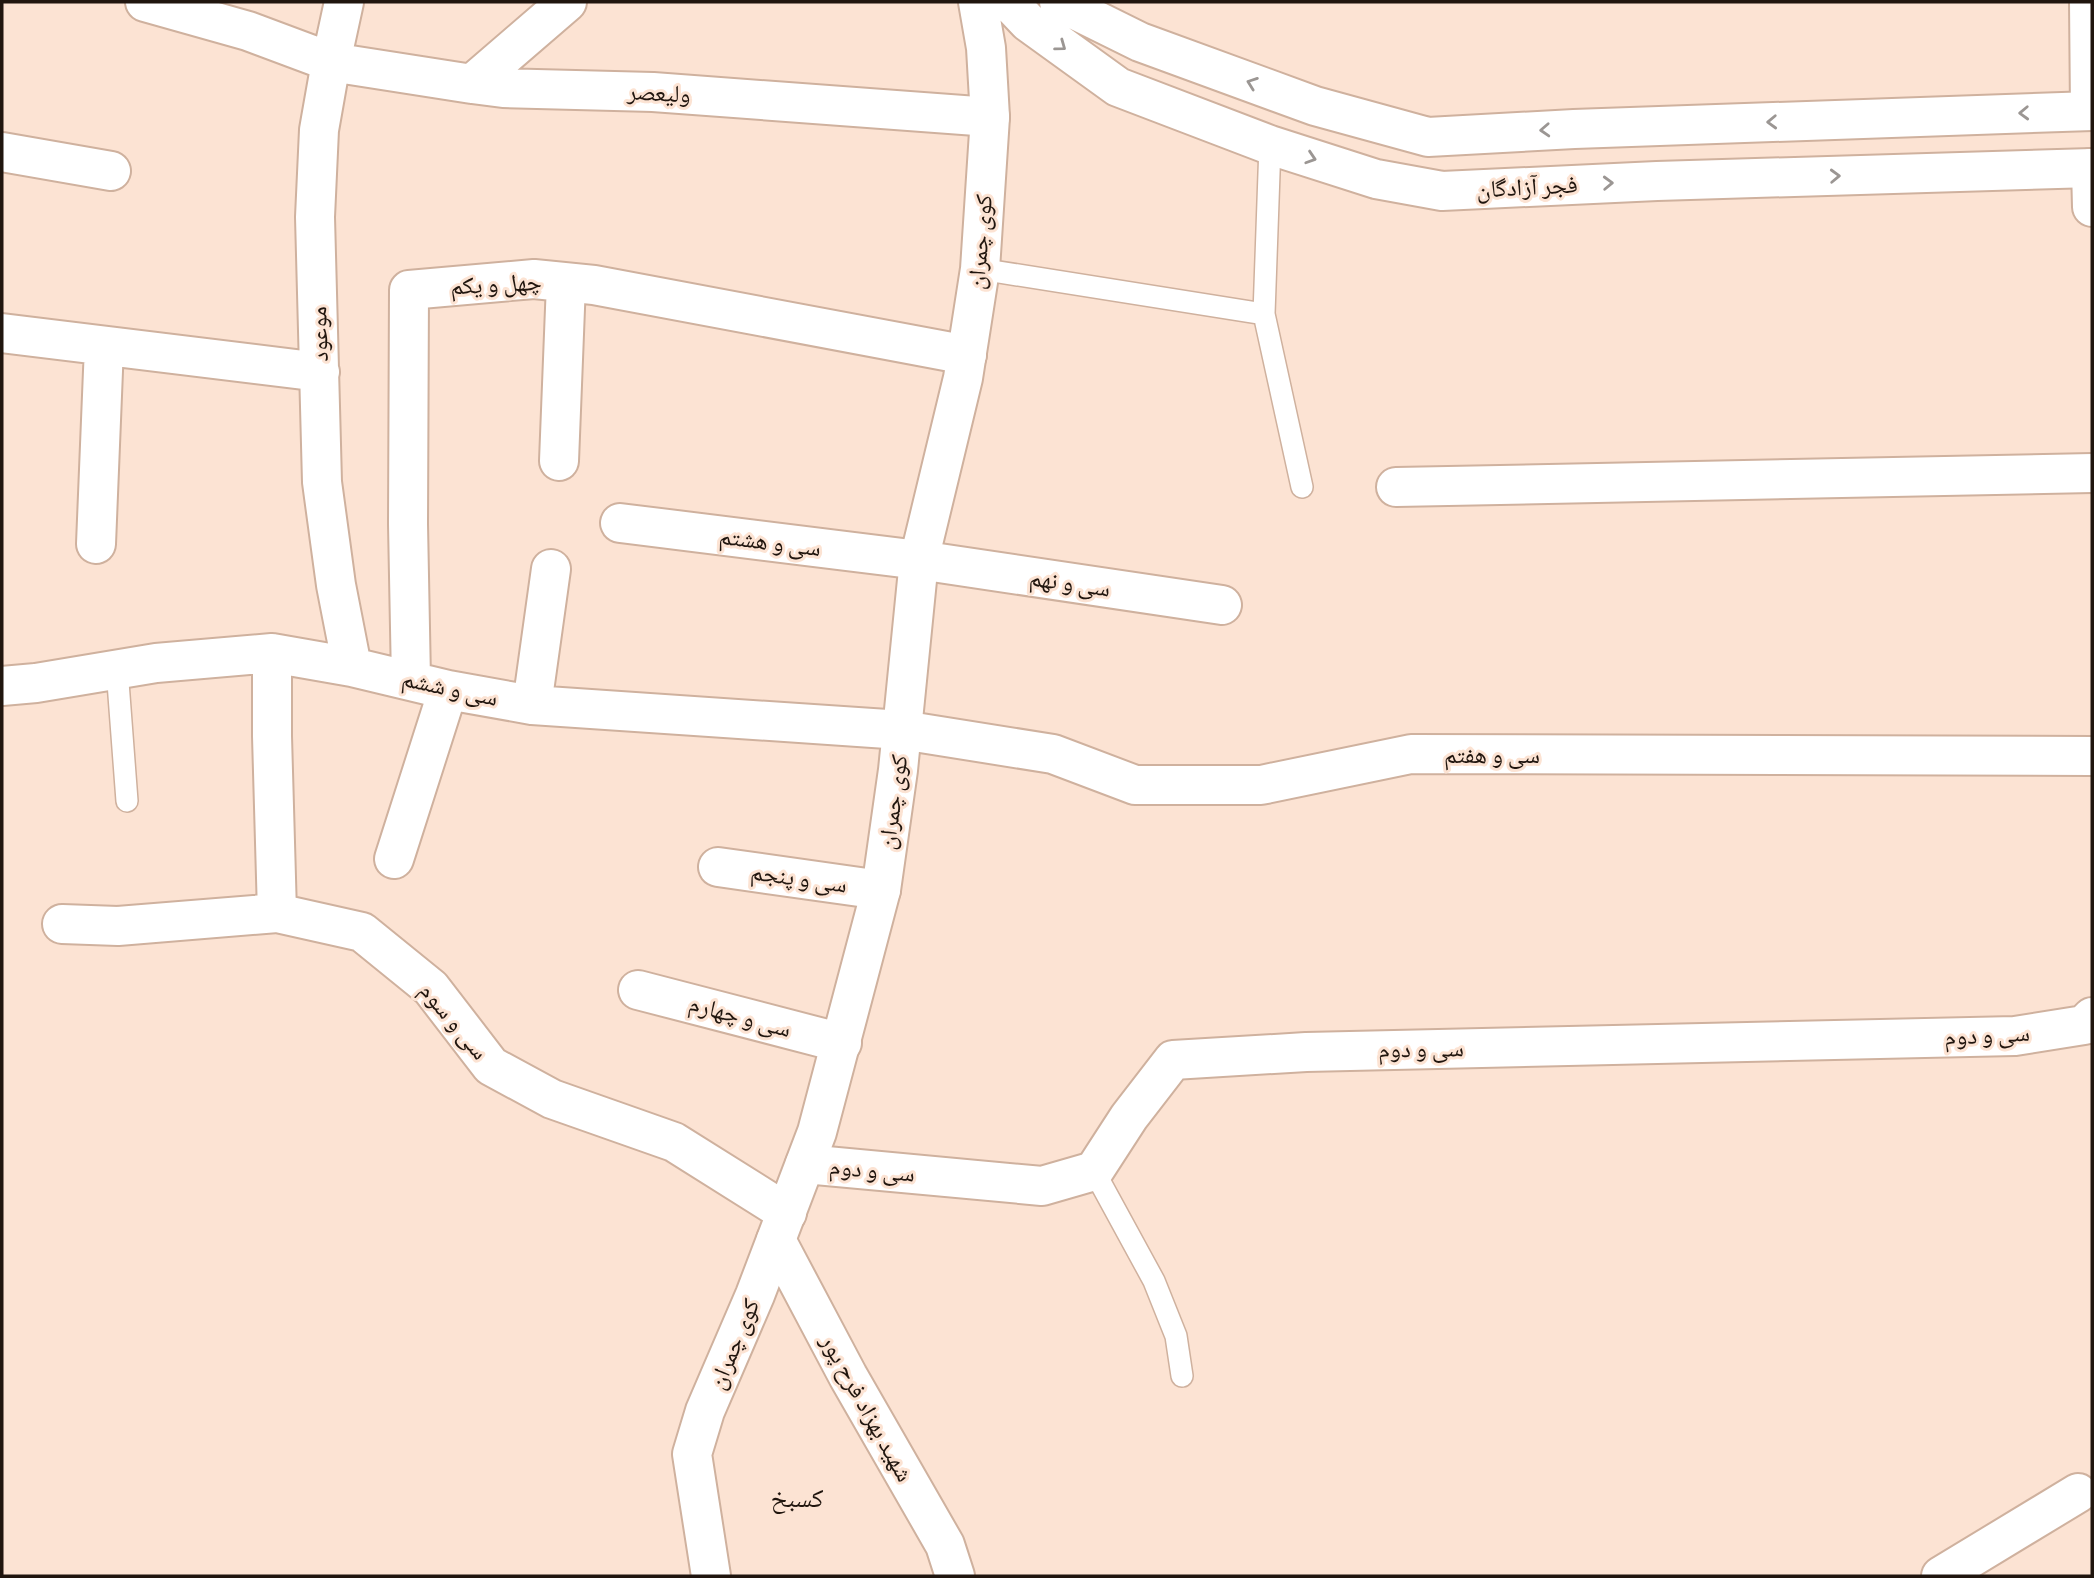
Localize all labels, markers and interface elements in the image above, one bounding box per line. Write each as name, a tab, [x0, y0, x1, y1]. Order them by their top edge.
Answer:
one-way arrow	[1053, 37, 1066, 50]
street label: ولیعصر	[626, 77, 691, 109]
one-way arrow	[1247, 77, 1259, 91]
one-way arrow	[2018, 106, 2029, 121]
one-way arrow	[1766, 114, 1777, 129]
one-way arrow	[1539, 123, 1550, 138]
one-way arrow	[1305, 150, 1317, 164]
one-way arrow	[1830, 168, 1841, 184]
street label: فجر آزادگان	[1476, 170, 1578, 204]
one-way arrow	[1602, 176, 1613, 191]
street label: کوی چمران	[962, 193, 998, 291]
street label: چهل و یکم	[450, 268, 542, 302]
street label: موعود	[304, 306, 334, 362]
street label: سی و هشتم	[717, 522, 823, 564]
street label: سی و نهم	[1027, 563, 1112, 605]
street label: سی و ششم	[399, 664, 501, 714]
street label: سی و هفتم	[1444, 741, 1540, 771]
street label: کوی چمران	[872, 753, 914, 851]
street label: سی و پنجم	[749, 857, 849, 901]
street label: سی و سوم	[412, 977, 494, 1066]
street label: سی و چهارم	[685, 989, 794, 1045]
street label: سی و دوم	[1943, 1019, 2031, 1053]
street label: سی و دوم	[1378, 1034, 1464, 1066]
street label: سی و دوم	[828, 1152, 916, 1190]
street label: کوی چمران	[702, 1295, 766, 1393]
street label: شهید بهزاد فرح پور	[814, 1329, 919, 1487]
district label: کسبخ	[771, 1483, 824, 1515]

